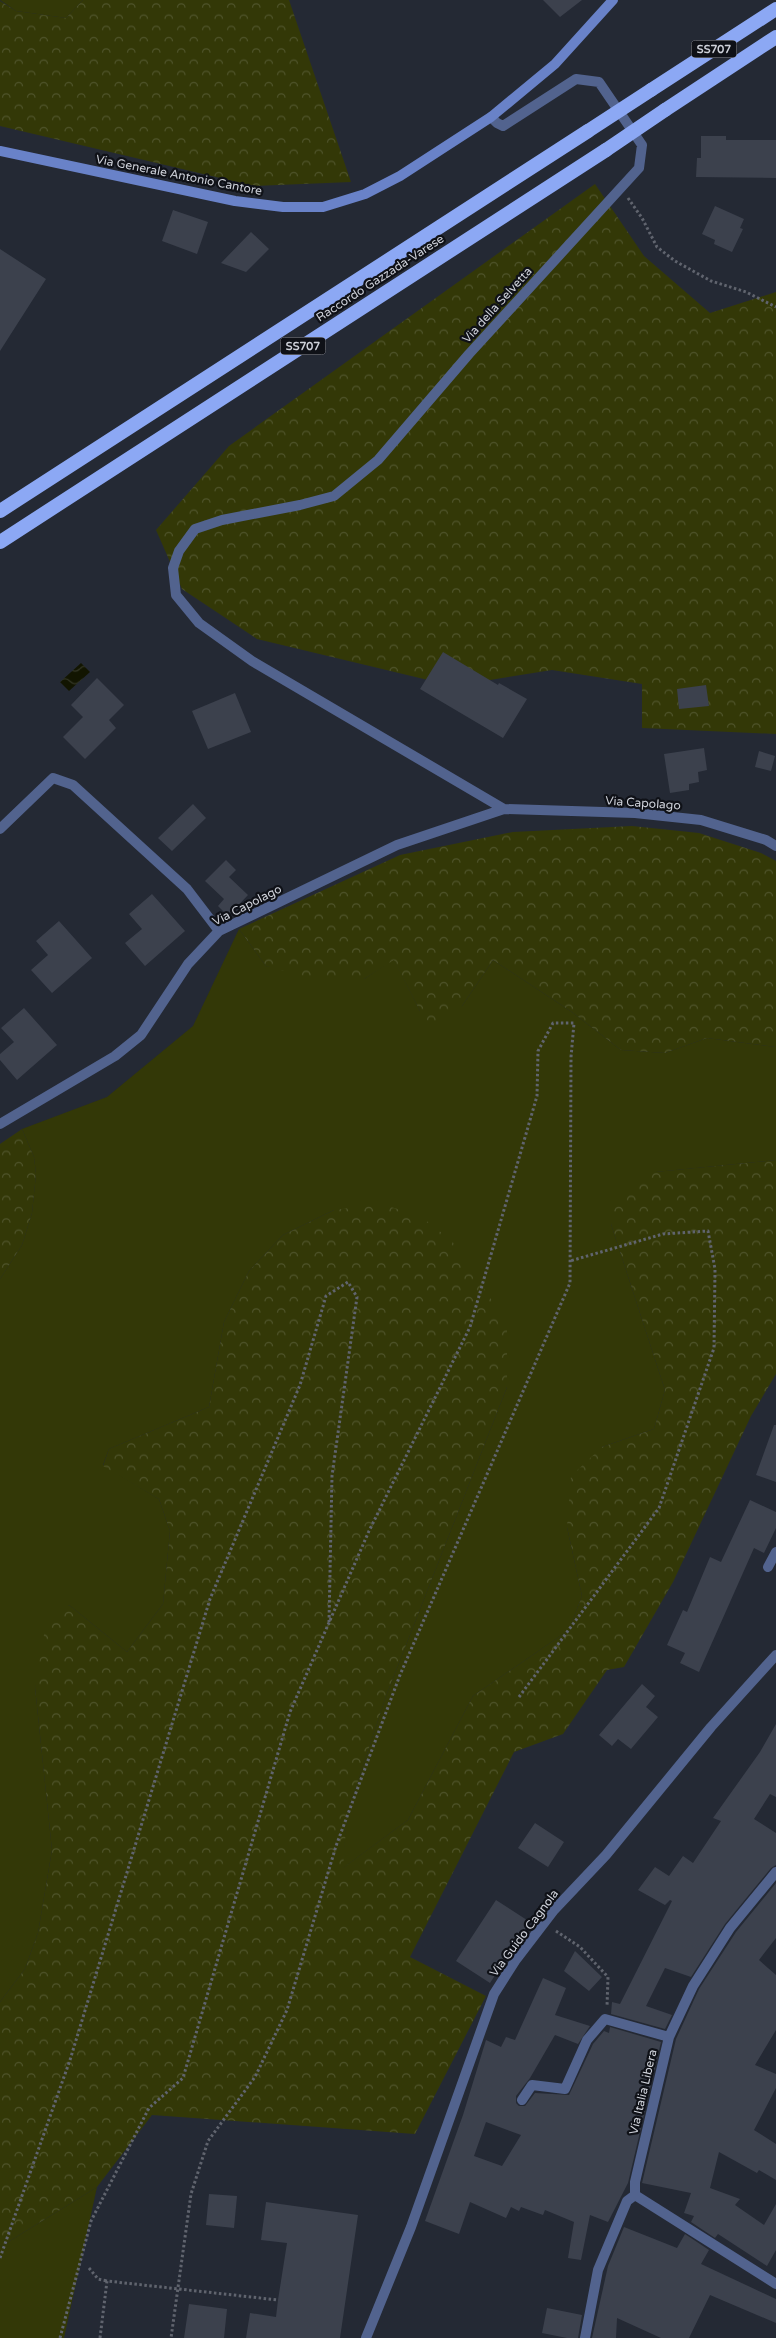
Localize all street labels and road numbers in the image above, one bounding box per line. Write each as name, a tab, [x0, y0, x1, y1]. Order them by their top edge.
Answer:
road number: SS707	[692, 41, 736, 58]
street label: Via Generale Antonio Cantore	[95, 152, 264, 198]
street label: Raccordo Gazzada-Varese	[314, 231, 447, 325]
street label: Via della Selvetta	[459, 264, 535, 346]
road number: SS707	[280, 338, 326, 354]
street label: Via Capolago	[605, 793, 681, 813]
street label: Via Capolago	[210, 882, 284, 928]
street label: Via Guido Cagnola	[487, 1887, 561, 1979]
street label: Via Italia Libera	[626, 2048, 660, 2136]

